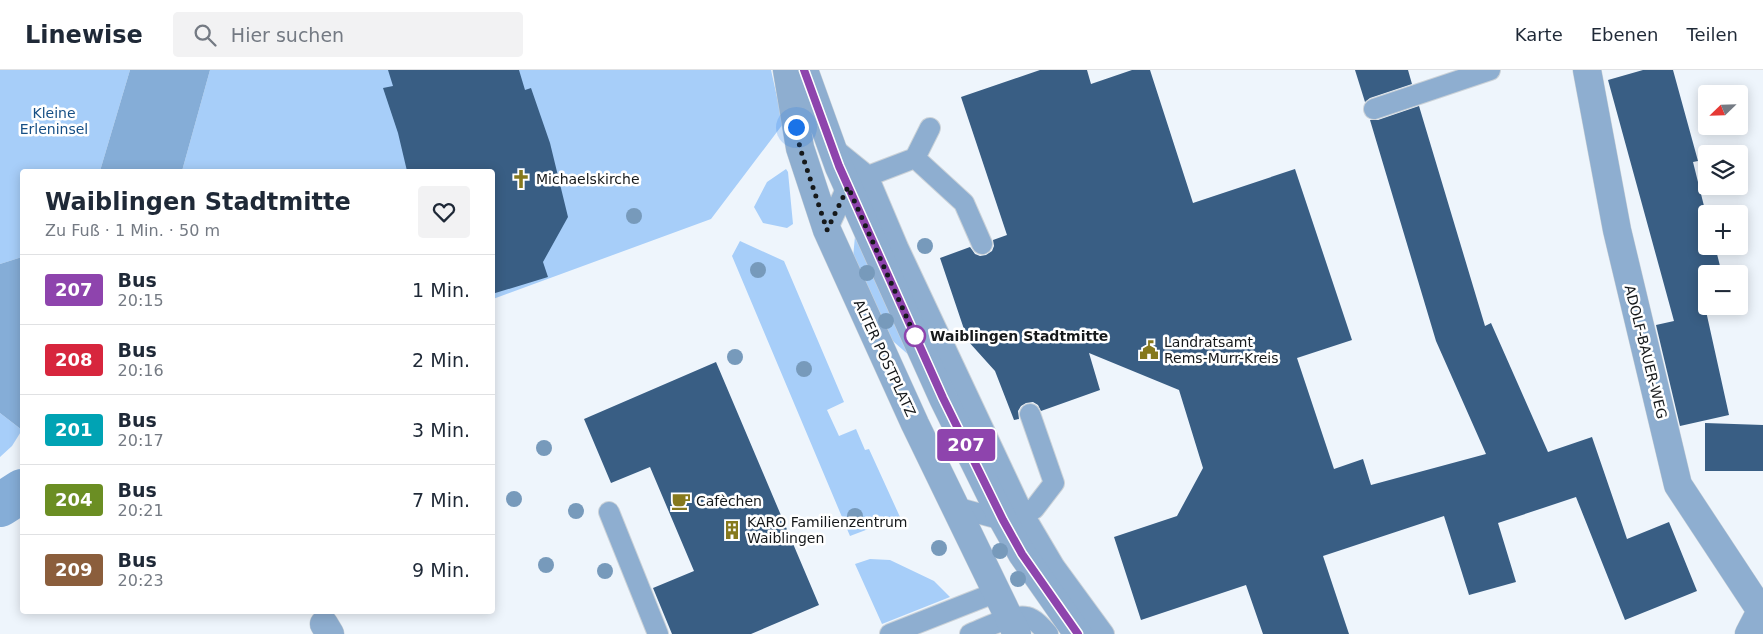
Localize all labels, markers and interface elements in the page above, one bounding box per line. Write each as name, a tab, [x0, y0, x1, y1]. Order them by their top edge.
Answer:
search box	[173, 12, 523, 57]
text: Linewise	[25, 21, 143, 49]
icon: search	[191, 21, 219, 49]
text: Hier suchen	[231, 24, 344, 46]
text: Karte	[1515, 24, 1563, 45]
text: Ebenen	[1591, 24, 1659, 45]
text: Teilen	[1687, 24, 1738, 45]
north arrow	[1698, 85, 1748, 135]
map controls	[1698, 85, 1748, 315]
park label: Kleine Erleninsel	[20, 105, 88, 137]
your location	[784, 115, 809, 140]
button: layers	[1698, 145, 1748, 195]
church icon: Michaelskirche	[510, 168, 532, 190]
place label: Michaelskirche	[536, 171, 640, 187]
button: heart	[418, 186, 470, 238]
text: Waiblingen Stadtmitte	[45, 188, 351, 216]
button: +	[1698, 205, 1748, 255]
text: Zu Fuß · 1 Min. · 50 m	[45, 221, 220, 240]
button: −	[1698, 265, 1748, 315]
text: Bus	[118, 269, 157, 291]
text: 207	[55, 279, 93, 300]
text: 1 Min.	[412, 279, 470, 301]
street label: ADOLF-BAUER-WEG	[1622, 283, 1670, 421]
text: 20:15	[118, 291, 164, 310]
street label: ALTER POSTPLATZ	[851, 297, 919, 419]
marker: Waiblingen Stadtmitte	[904, 325, 926, 347]
place label: Waiblingen Stadtmitte	[930, 328, 1108, 344]
place label: Landratsamt Rems-Murr-Kreis	[1164, 334, 1279, 366]
text: Bus	[118, 339, 157, 361]
public building icon: Landratsamt Rems-Murr-Kreis	[1138, 339, 1160, 361]
text: 208	[55, 349, 93, 370]
text: 2 Min.	[412, 349, 470, 371]
text: 20:16	[118, 361, 164, 380]
text: Bus	[118, 409, 157, 431]
text: 201	[55, 419, 93, 440]
text: 3 Min.	[412, 419, 470, 441]
line badge: 207	[937, 429, 995, 461]
text: 20:17	[118, 431, 164, 450]
text: 207	[947, 434, 985, 455]
text: Bus	[118, 479, 157, 501]
text: 204	[55, 489, 93, 510]
text: 7 Min.	[412, 489, 470, 511]
cafe icon: Cafèchen	[670, 490, 692, 512]
place label: Cafèchen	[696, 493, 762, 509]
text: 20:21	[118, 501, 164, 520]
place label: KARO Familienzentrum Waiblingen	[747, 514, 907, 546]
building icon: KARO Familienzentrum Waiblingen	[721, 519, 743, 541]
text: Bus	[118, 549, 157, 571]
text: 209	[55, 559, 93, 580]
text: 9 Min.	[412, 559, 470, 581]
text: 20:23	[118, 571, 164, 590]

